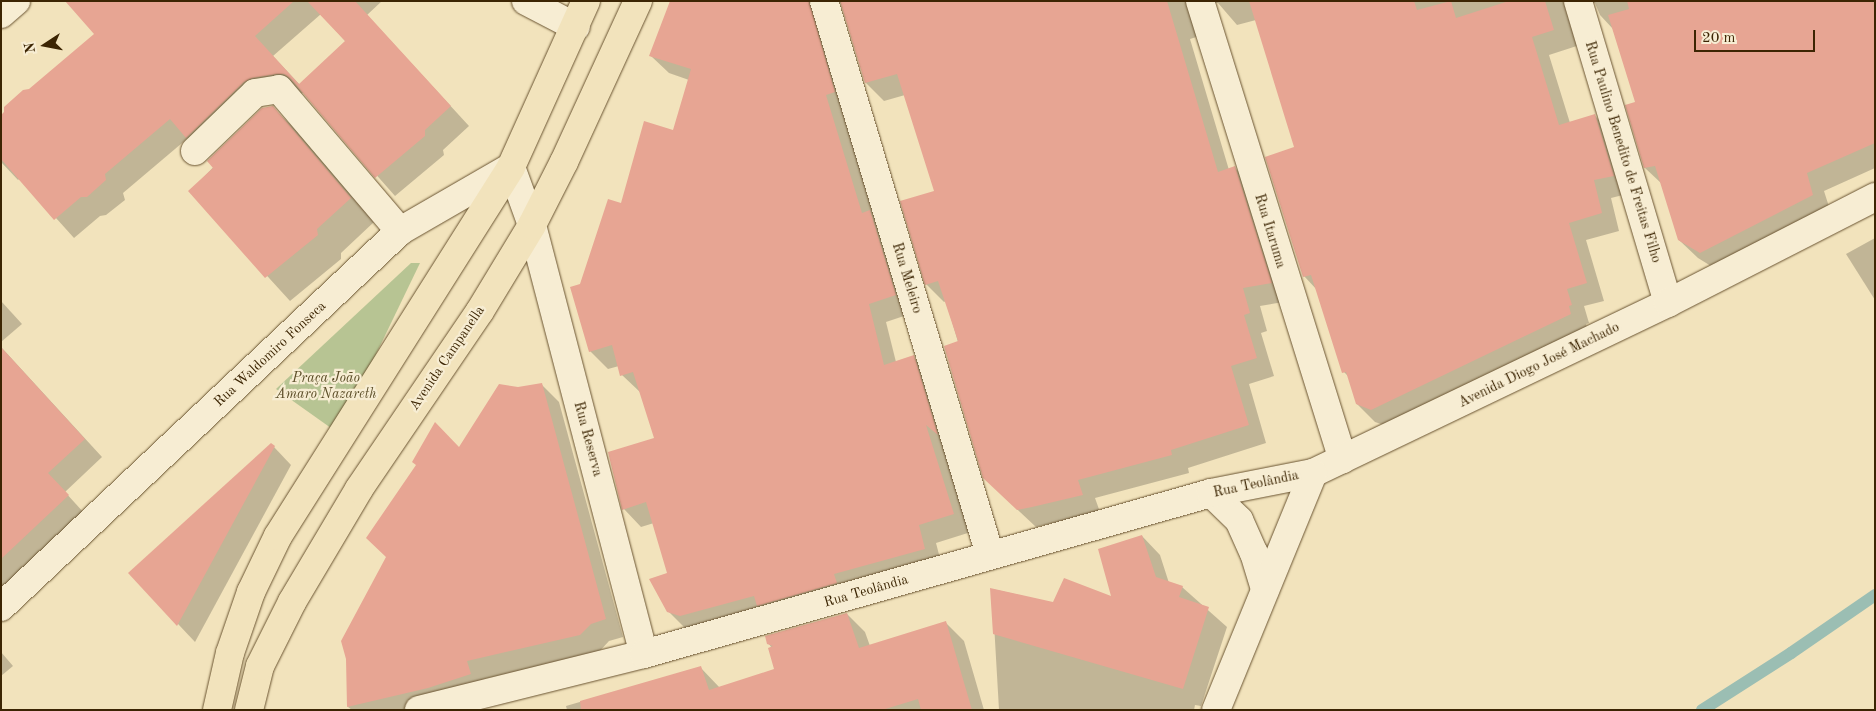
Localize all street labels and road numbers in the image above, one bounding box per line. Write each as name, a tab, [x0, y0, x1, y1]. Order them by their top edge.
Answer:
street label: Rua Paulino Benedito de Freitas Filho	[1581, 39, 1665, 265]
street label: Rua Itaruma	[1251, 192, 1289, 270]
street label: Rua Meleiro	[888, 241, 926, 315]
street label: Rua Waldomiro Fonseca	[210, 298, 330, 410]
street label: Avenida Campanella	[406, 303, 488, 413]
street label: Avenida Diogo José Machado	[1456, 319, 1622, 411]
street label: Rua Reserva	[570, 400, 606, 478]
street label: Rua Teolândia	[1212, 467, 1300, 501]
street label: Rua Teolândia	[822, 571, 910, 611]

